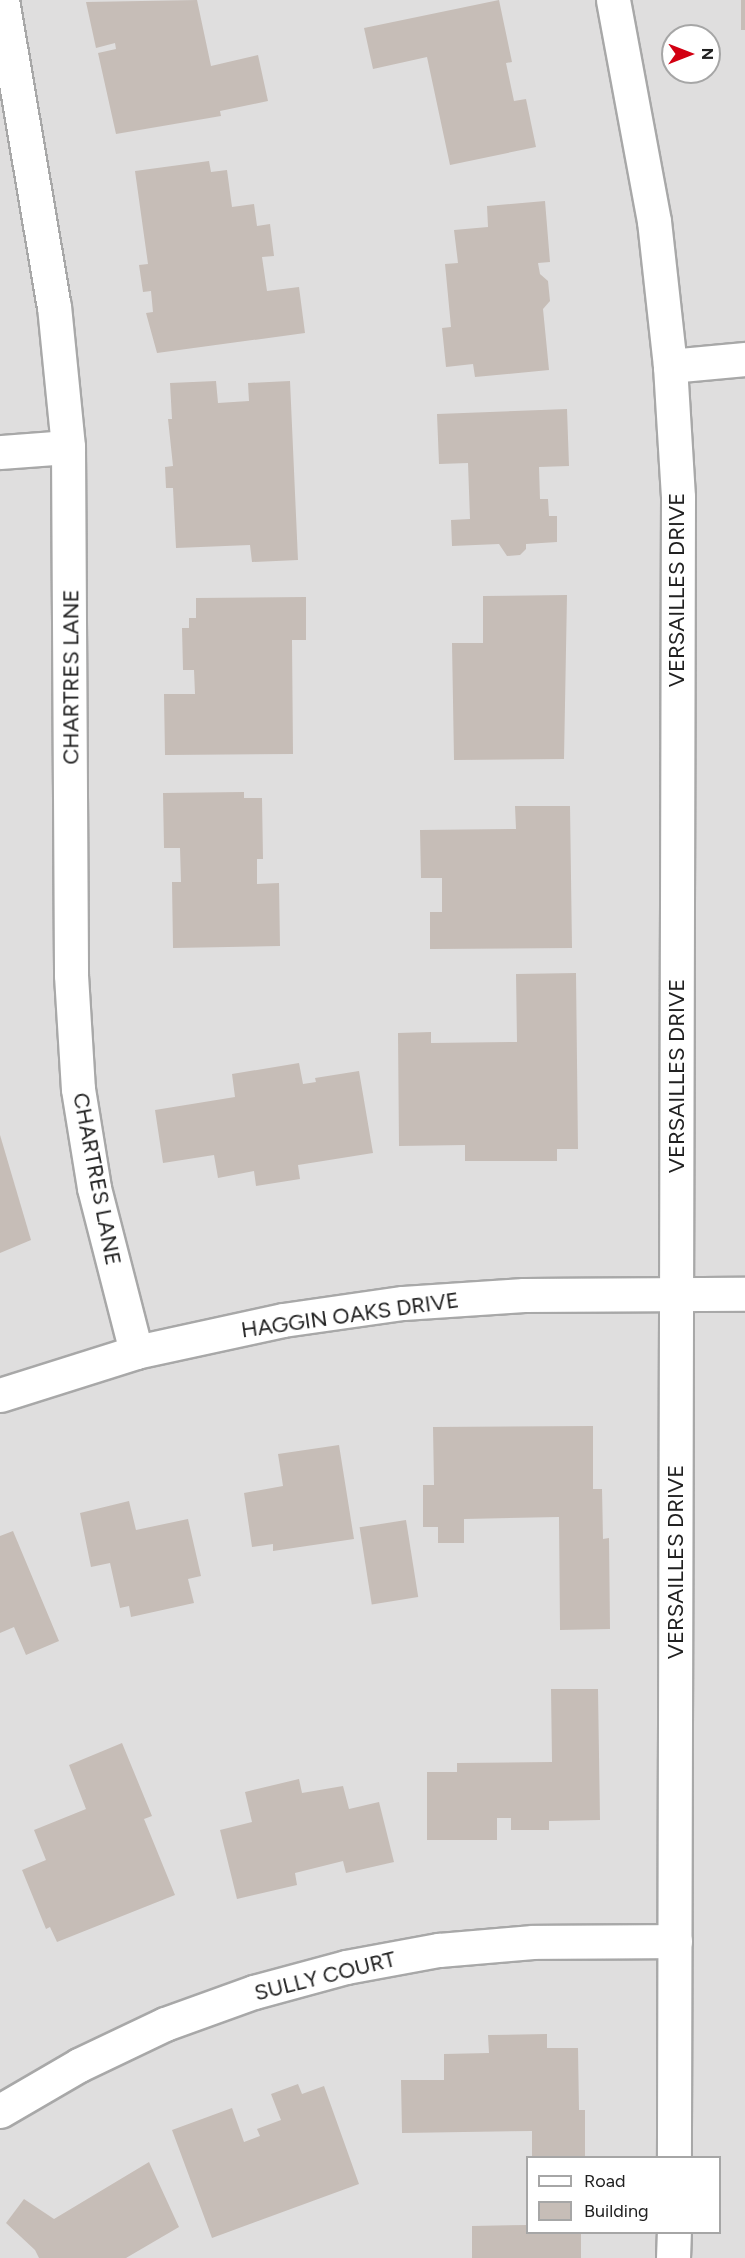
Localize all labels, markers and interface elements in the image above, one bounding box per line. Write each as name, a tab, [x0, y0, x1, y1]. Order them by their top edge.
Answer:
north arrow	[661, 24, 721, 84]
text: N	[698, 48, 717, 60]
street label: VERSAILLES DRIVE	[664, 493, 690, 687]
street label: CHARTRES LANE	[58, 589, 84, 765]
street label: VERSAILLES DRIVE	[664, 979, 690, 1173]
street label: CHARTRES LANE	[67, 1090, 127, 1268]
street label: HAGGIN OAKS DRIVE	[239, 1287, 461, 1343]
street label: VERSAILLES DRIVE	[663, 1465, 689, 1659]
street label: SULLY COURT	[252, 1946, 398, 2006]
legend	[526, 2156, 721, 2234]
text: Road	[584, 2170, 625, 2192]
text: Building	[584, 2200, 649, 2222]

